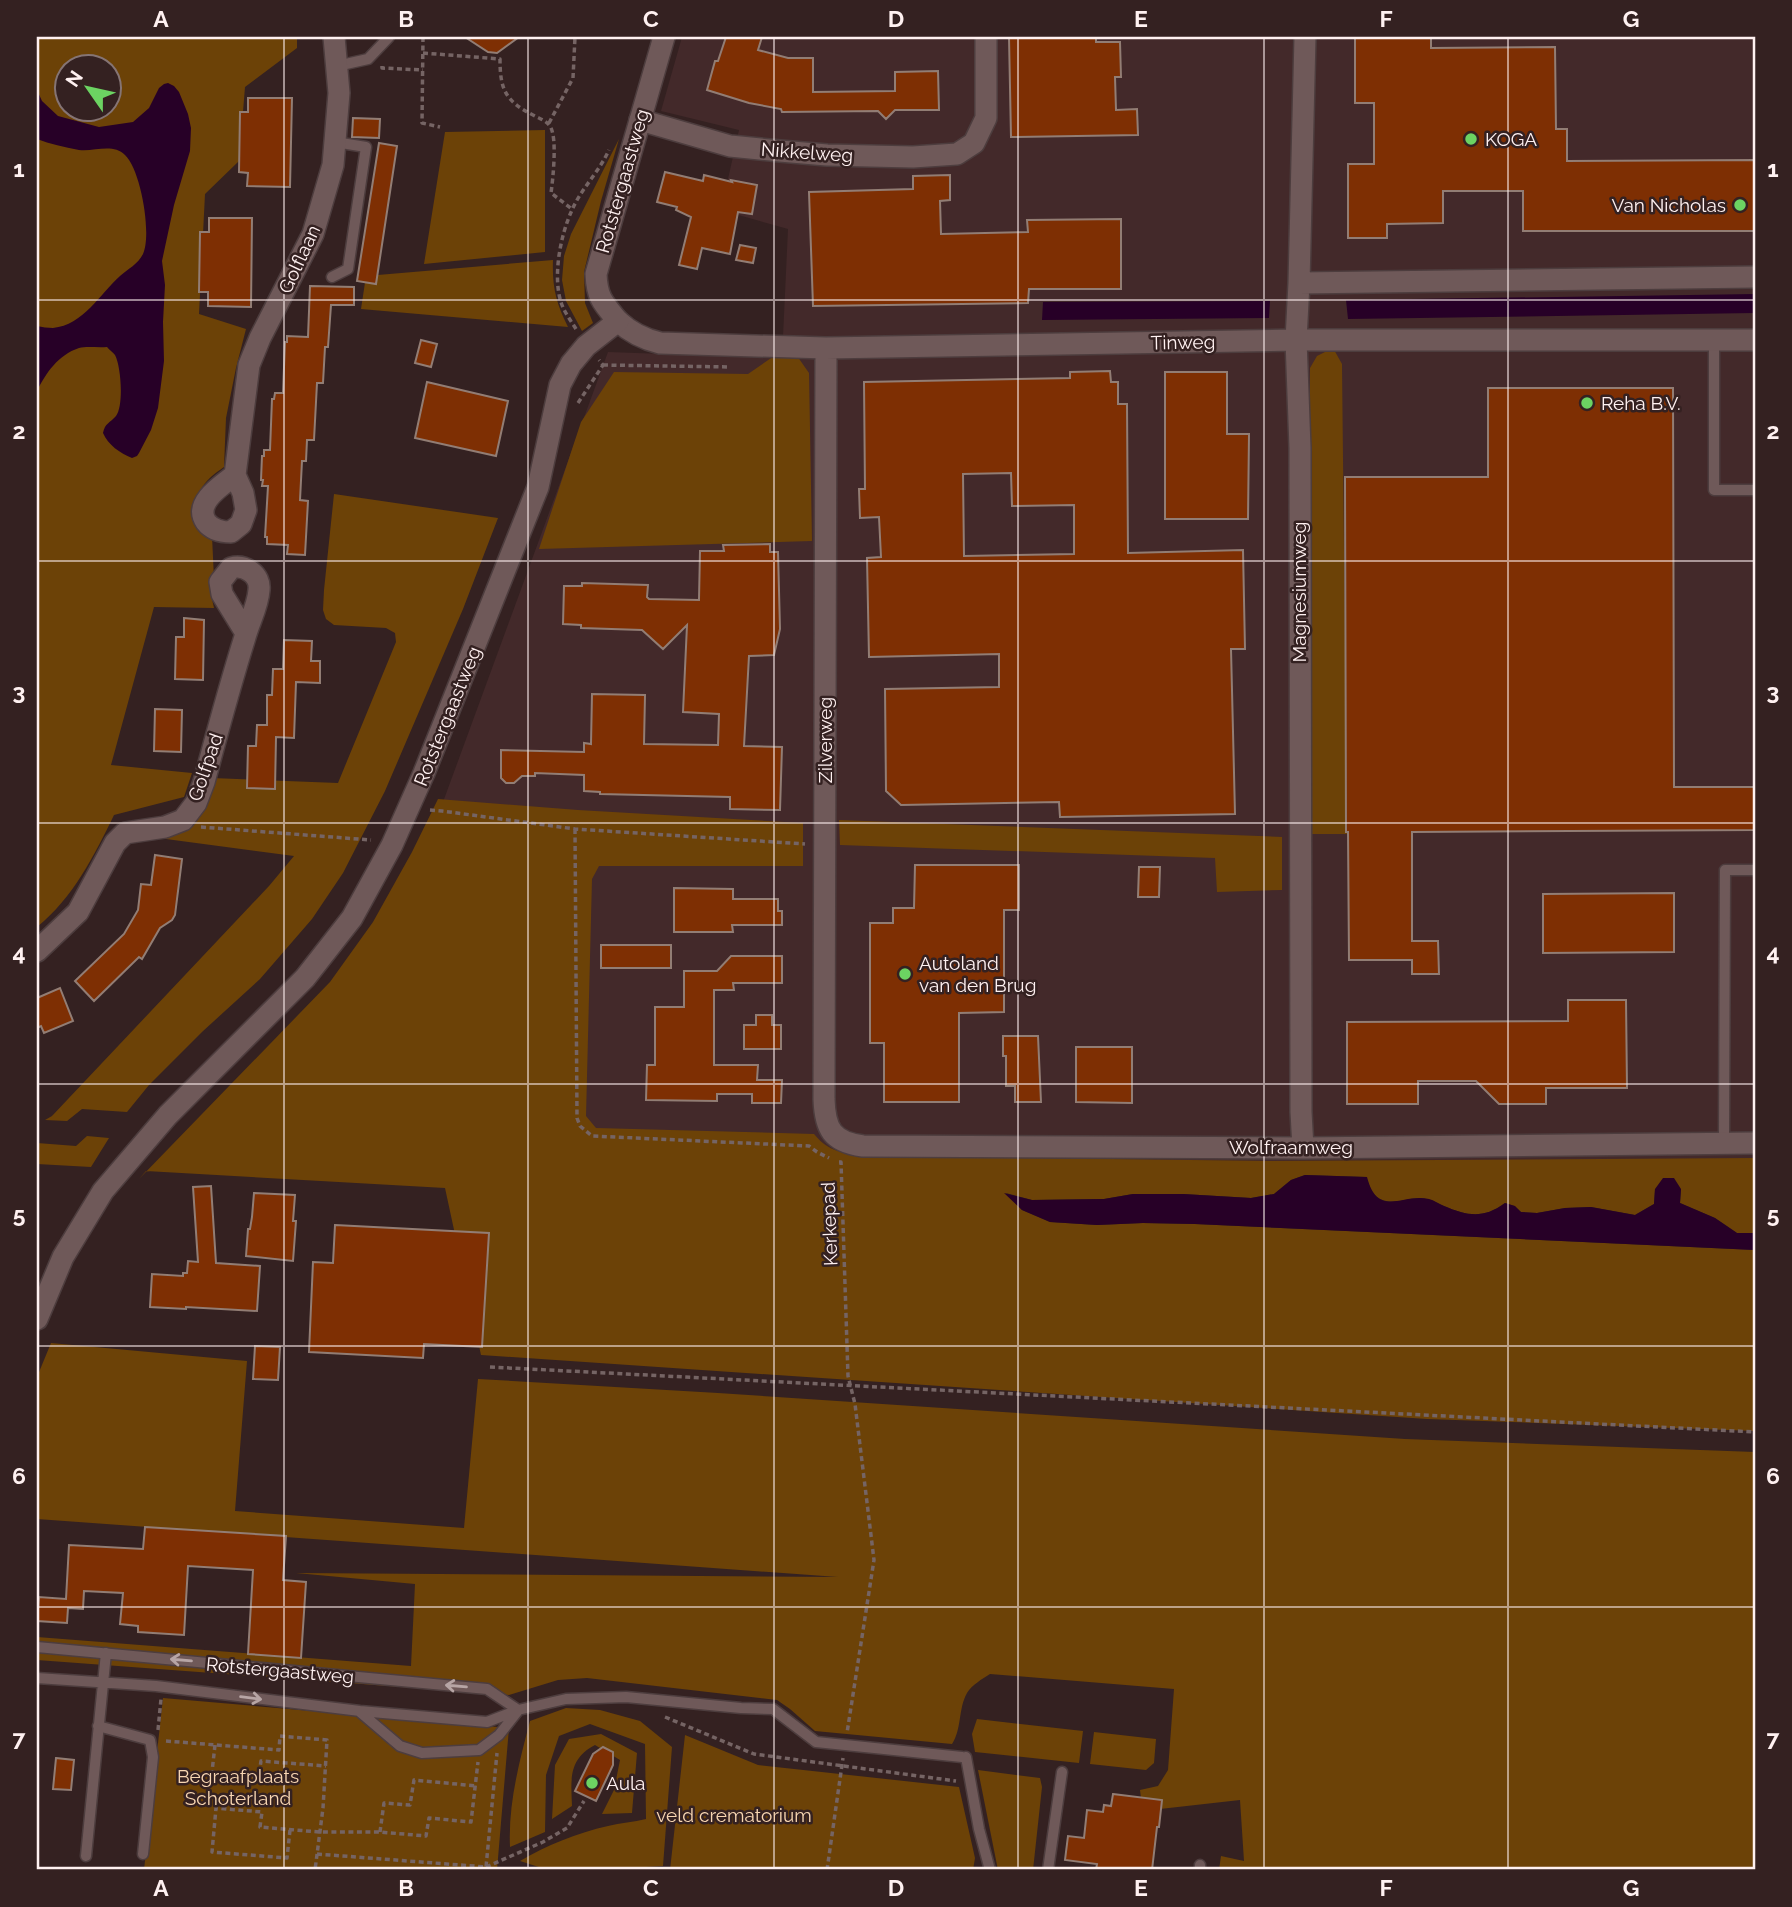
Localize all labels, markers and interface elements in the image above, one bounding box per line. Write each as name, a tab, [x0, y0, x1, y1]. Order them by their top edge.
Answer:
text: A	[153, 5, 169, 32]
text: B	[398, 5, 414, 32]
text: C	[643, 5, 659, 32]
text: D	[888, 5, 904, 32]
text: E	[1134, 5, 1148, 32]
text: F	[1379, 5, 1393, 32]
text: G	[1623, 5, 1639, 32]
north arrow	[52, 52, 122, 122]
text: N	[61, 66, 87, 91]
street label: Rotstergaastweg	[591, 107, 653, 255]
place label: KOGA	[1485, 128, 1537, 150]
marker: KOGA	[1463, 131, 1479, 147]
street label: Nikkelweg	[760, 138, 854, 166]
text: 1	[13, 155, 25, 182]
text: 1	[1767, 155, 1779, 182]
place label: Van Nicholas	[1611, 194, 1726, 216]
marker: Van Nicholas	[1732, 197, 1748, 213]
street label: Golflaan	[274, 221, 324, 297]
street label: Tinweg	[1151, 330, 1215, 354]
place label: Reha B.V.	[1601, 392, 1681, 414]
marker: Reha B.V.	[1579, 395, 1595, 411]
text: 2	[13, 417, 25, 444]
text: 2	[1767, 417, 1779, 444]
street label: Magnesiumweg	[1288, 522, 1310, 662]
street label: Rotstergaastweg	[409, 643, 485, 789]
text: 3	[13, 678, 25, 705]
text: 3	[1767, 678, 1779, 705]
street label: Zilverweg	[814, 697, 836, 783]
street label: Golfpad	[183, 730, 227, 804]
text: 4	[12, 939, 26, 966]
text: 4	[1766, 939, 1780, 966]
place label: Autoland van den Brug	[919, 952, 1036, 996]
marker: Autoland van den Brug	[897, 966, 913, 982]
street label: Wolfraamweg	[1229, 1136, 1353, 1158]
street label: Kerkepad	[817, 1182, 841, 1266]
text: 5	[13, 1201, 26, 1228]
text: 5	[1767, 1201, 1780, 1228]
text: 6	[12, 1462, 26, 1489]
text: 6	[1766, 1462, 1780, 1489]
street label: Rotstergaastweg	[205, 1653, 355, 1687]
one-way arrow	[170, 1654, 193, 1667]
one-way arrow	[445, 1679, 468, 1692]
one-way arrow	[239, 1691, 262, 1704]
text: 7	[13, 1724, 26, 1751]
text: 7	[1767, 1724, 1780, 1751]
park label: Begraafplaats Schoterland	[177, 1765, 299, 1809]
place label: Aula	[606, 1772, 645, 1794]
marker: Aula	[584, 1775, 600, 1791]
park label: veld crematorium	[656, 1804, 812, 1826]
text: A	[153, 1874, 169, 1901]
text: B	[398, 1874, 414, 1901]
text: C	[643, 1874, 659, 1901]
text: D	[888, 1874, 904, 1901]
text: E	[1134, 1874, 1148, 1901]
text: F	[1379, 1874, 1393, 1901]
text: G	[1623, 1874, 1639, 1901]

